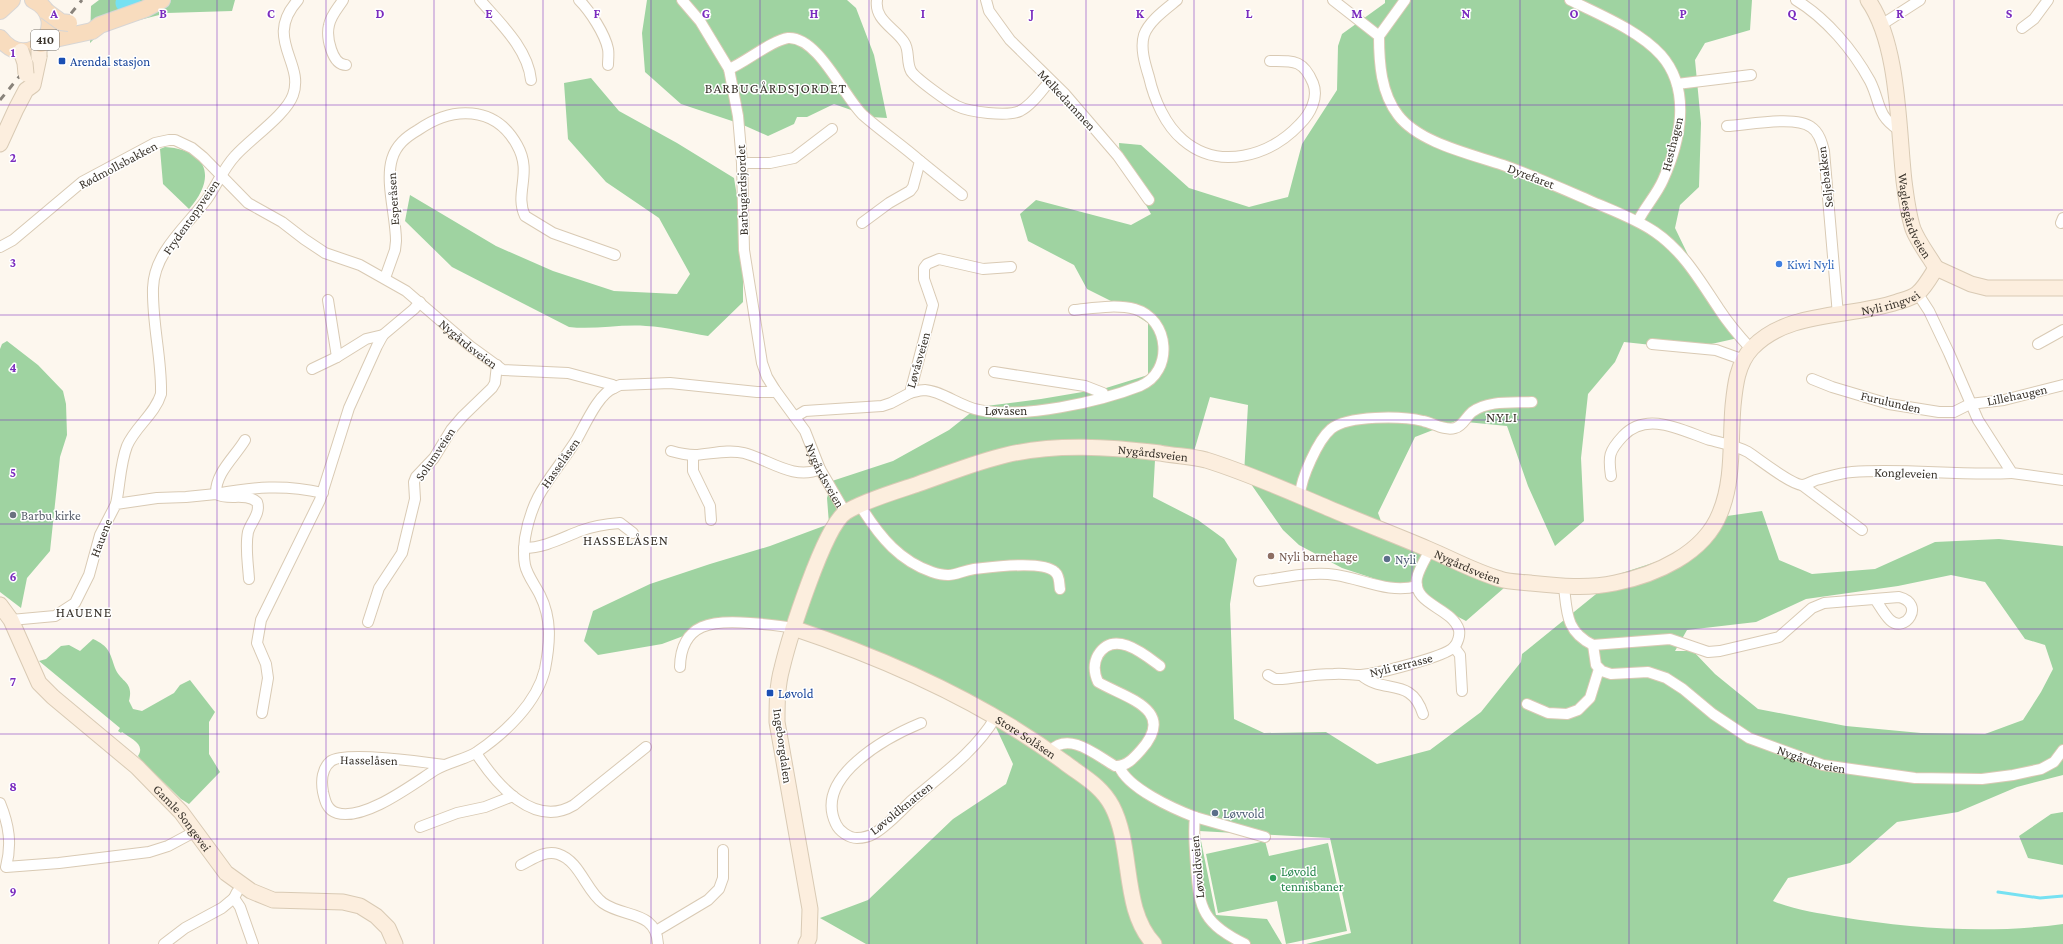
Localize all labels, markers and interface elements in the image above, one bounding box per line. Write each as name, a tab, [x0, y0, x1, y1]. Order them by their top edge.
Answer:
text: A	[49, 6, 58, 21]
text: B	[159, 6, 167, 21]
text: C	[267, 6, 275, 21]
text: D	[376, 6, 385, 21]
text: E	[485, 6, 493, 21]
text: F	[594, 6, 601, 21]
text: G	[702, 6, 710, 21]
text: H	[810, 6, 819, 21]
text: I	[921, 6, 925, 21]
text: J	[1028, 6, 1034, 21]
text: K	[1136, 6, 1145, 21]
text: L	[1246, 6, 1253, 21]
text: M	[1351, 6, 1363, 21]
text: N	[1462, 6, 1471, 21]
text: O	[1570, 6, 1579, 21]
text: P	[1679, 6, 1687, 21]
text: Q	[1788, 6, 1798, 21]
text: R	[1896, 6, 1904, 21]
text: S	[2006, 6, 2013, 21]
road number: 410	[31, 30, 59, 50]
text: 1	[11, 45, 16, 60]
place label: Arendal stasjon	[70, 54, 150, 70]
marker: Arendal stasjon	[57, 56, 67, 66]
street label: Melkedammen	[1035, 66, 1099, 134]
district label: BARBUGÅRDSJORDET	[705, 80, 847, 96]
street label: Hesthagen	[1658, 115, 1686, 173]
street label: Rødmollsbakken	[76, 138, 160, 192]
street label: Barbugårdsjordet	[733, 144, 752, 236]
street label: Seljebakken	[1814, 145, 1837, 209]
text: 2	[10, 150, 17, 165]
street label: Dyrefaret	[1505, 160, 1557, 192]
street label: Esperåsen	[384, 172, 402, 226]
street label: Waglesgårdveien	[1896, 172, 1935, 261]
street label: Frydentoppveien	[160, 176, 222, 257]
text: 3	[10, 255, 16, 270]
place label: Kiwi Nyli	[1787, 257, 1835, 272]
marker: Kiwi Nyli	[1774, 259, 1784, 269]
street label: Nyli ringvei	[1860, 287, 1923, 318]
street label: Nygårdsveien	[436, 316, 501, 371]
street label: Løvåsveien	[903, 330, 933, 390]
text: 4	[9, 360, 17, 375]
street label: Lillehaugen	[1985, 381, 2049, 409]
street label: Furulunden	[1859, 388, 1923, 416]
street label: Løvåsen	[985, 403, 1027, 418]
district label: NYLI	[1486, 409, 1518, 425]
street label: Solumveien	[412, 425, 458, 483]
street label: Hasselåsen	[537, 435, 583, 491]
street label: Nygårdsveien	[803, 441, 848, 510]
street label: Nygårdsveien	[1117, 441, 1189, 464]
street label: Kongleveien	[1874, 464, 1938, 482]
text: 5	[10, 465, 16, 480]
place label: Barbu kirke	[21, 508, 81, 523]
marker: Barbu kirke	[8, 510, 18, 520]
street label: Hauene	[87, 516, 115, 559]
district label: HASSELÅSEN	[583, 532, 669, 548]
street label: Nygårdsveien	[1432, 545, 1503, 586]
place label: Nyli barnehage	[1279, 549, 1358, 564]
marker: Nyli barnehage	[1266, 551, 1276, 561]
place label: Nyli	[1395, 552, 1417, 567]
marker: Nyli	[1382, 554, 1392, 564]
text: 6	[9, 569, 17, 584]
district label: HAUENE	[56, 604, 112, 620]
street label: Nyli terrasse	[1368, 650, 1434, 680]
text: 7	[10, 674, 16, 689]
place label: Løvold	[778, 686, 814, 701]
marker: Løvold	[765, 688, 775, 698]
street label: Ingeborgdalen	[770, 708, 796, 784]
street label: Store Solåsen	[993, 712, 1059, 762]
street label: Nygårdsveien	[1775, 742, 1847, 776]
street label: Hasselåsen	[340, 752, 398, 768]
street label: Løvoldknatten	[867, 778, 935, 838]
text: 8	[9, 779, 17, 794]
street label: Gamle Songevei	[150, 781, 215, 855]
place label: Løvvold	[1223, 806, 1265, 821]
marker: Løvvold	[1210, 808, 1220, 818]
street label: Løvoldveien	[1187, 835, 1207, 899]
place label: Løvold tennisbaner	[1281, 864, 1344, 894]
marker: Løvold tennisbaner	[1268, 873, 1278, 883]
text: 9	[9, 884, 17, 899]

